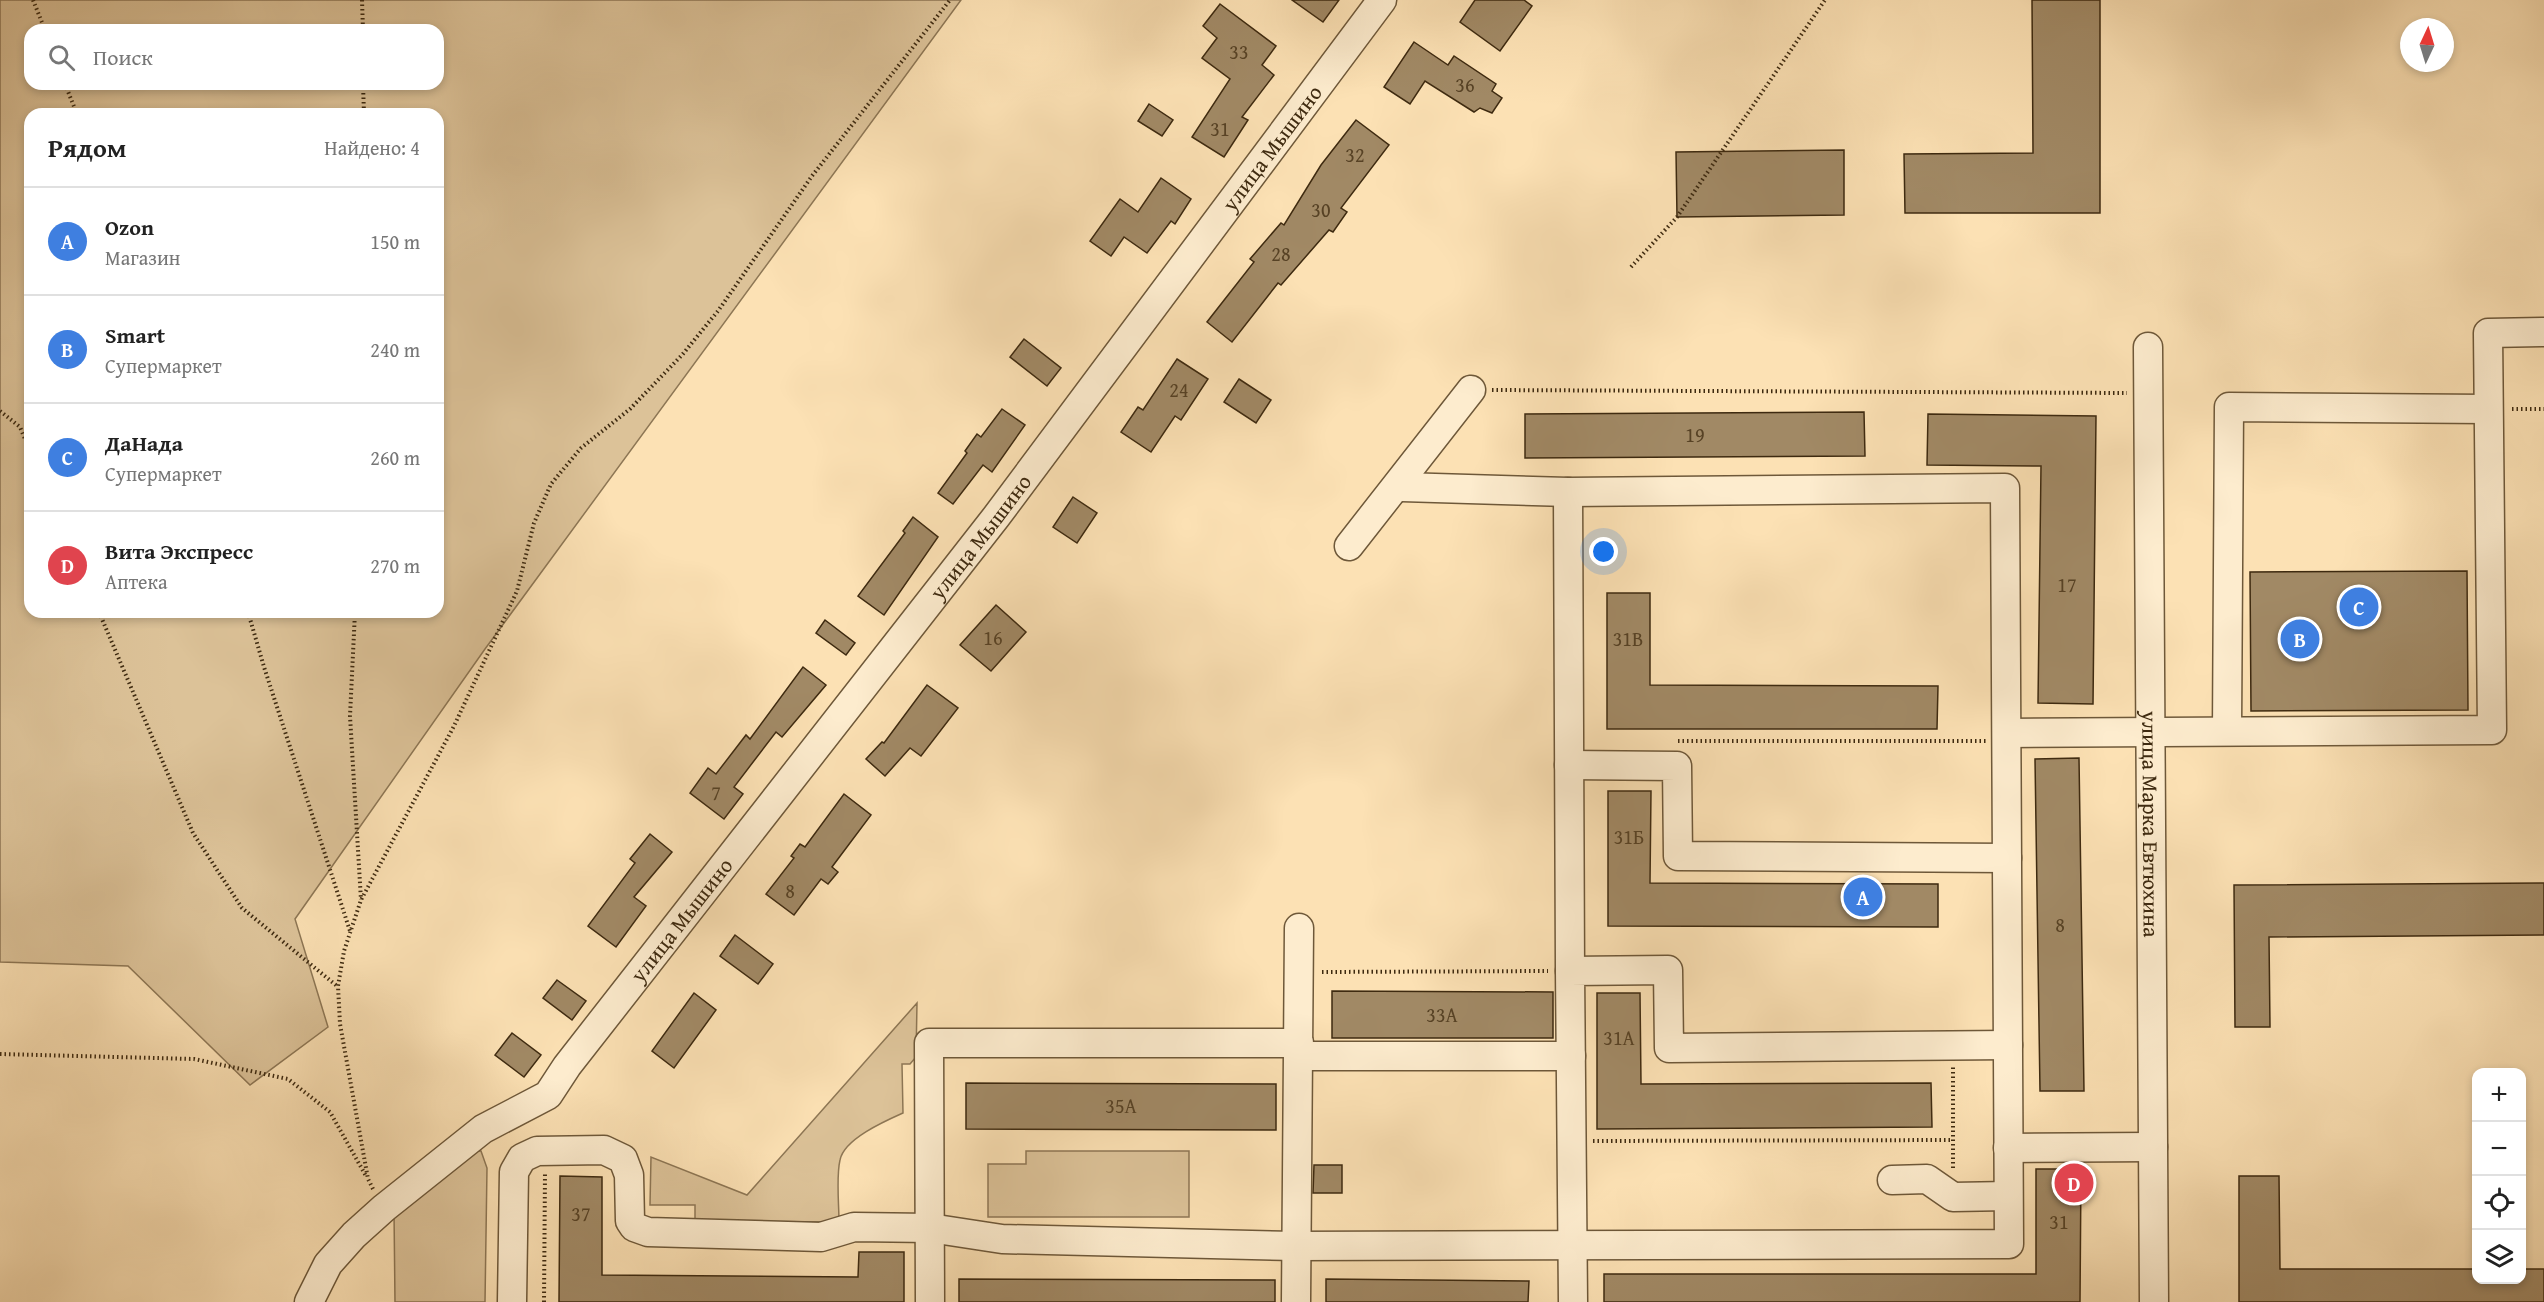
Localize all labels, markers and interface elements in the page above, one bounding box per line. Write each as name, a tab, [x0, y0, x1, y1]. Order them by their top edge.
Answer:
north arrow	[2400, 18, 2454, 72]
search box	[24, 24, 444, 90]
house number: 33	[1229, 37, 1249, 66]
icon: search	[45, 41, 78, 74]
text: Поиск	[93, 41, 153, 73]
house number: 36	[1455, 70, 1475, 99]
street label: улица Мышино	[1213, 78, 1330, 219]
house number: 31	[1210, 114, 1230, 143]
text: Рядом	[48, 128, 126, 167]
text: Найдено: 4	[324, 133, 420, 162]
house number: 32	[1345, 140, 1365, 169]
house number: 30	[1311, 195, 1331, 224]
text: Ozon	[105, 211, 154, 243]
text: A	[61, 227, 74, 256]
text: 150 m	[370, 227, 420, 256]
house number: 28	[1271, 239, 1291, 268]
text: Магазин	[105, 243, 180, 272]
text: Smart	[105, 319, 165, 351]
text: B	[61, 335, 74, 364]
text: 240 m	[370, 335, 420, 364]
text: Супермаркет	[105, 351, 222, 380]
house number: 24	[1169, 375, 1189, 404]
house number: 19	[1685, 420, 1705, 449]
text: ДаНада	[105, 427, 183, 459]
text: C	[62, 443, 73, 472]
text: 260 m	[370, 443, 420, 472]
text: Супермаркет	[105, 459, 222, 488]
street label: улица Мышино	[921, 467, 1039, 607]
text: Вита Экспресс	[105, 535, 253, 567]
your location	[1589, 537, 1618, 566]
text: D	[61, 551, 74, 580]
text: 270 m	[370, 551, 420, 580]
text: Аптека	[105, 567, 167, 596]
house number: 17	[2057, 570, 2077, 599]
pin: C	[2340, 584, 2378, 630]
pin: B	[2280, 616, 2320, 662]
house number: 16	[983, 623, 1003, 652]
house number: 31В	[1613, 624, 1643, 653]
street label: улица Марка Евтюхина	[2134, 710, 2168, 938]
house number: 7	[711, 778, 721, 807]
house number: 31Б	[1614, 822, 1644, 851]
street label: улица Мышино	[622, 851, 740, 990]
pin: A	[1844, 874, 1882, 920]
house number: 8	[785, 876, 795, 905]
house number: 8	[2055, 910, 2065, 939]
house number: 33А	[1426, 1000, 1458, 1029]
house number: 31А	[1603, 1023, 1635, 1052]
map controls	[2472, 1068, 2526, 1284]
button: +	[2472, 1068, 2526, 1122]
house number: 35А	[1105, 1091, 1137, 1120]
button: −	[2472, 1122, 2526, 1176]
pin: D	[2054, 1160, 2094, 1206]
button: locate	[2472, 1176, 2526, 1230]
house number: 37	[571, 1199, 591, 1228]
house number: 31	[2049, 1207, 2069, 1236]
button: layers	[2472, 1230, 2526, 1284]

